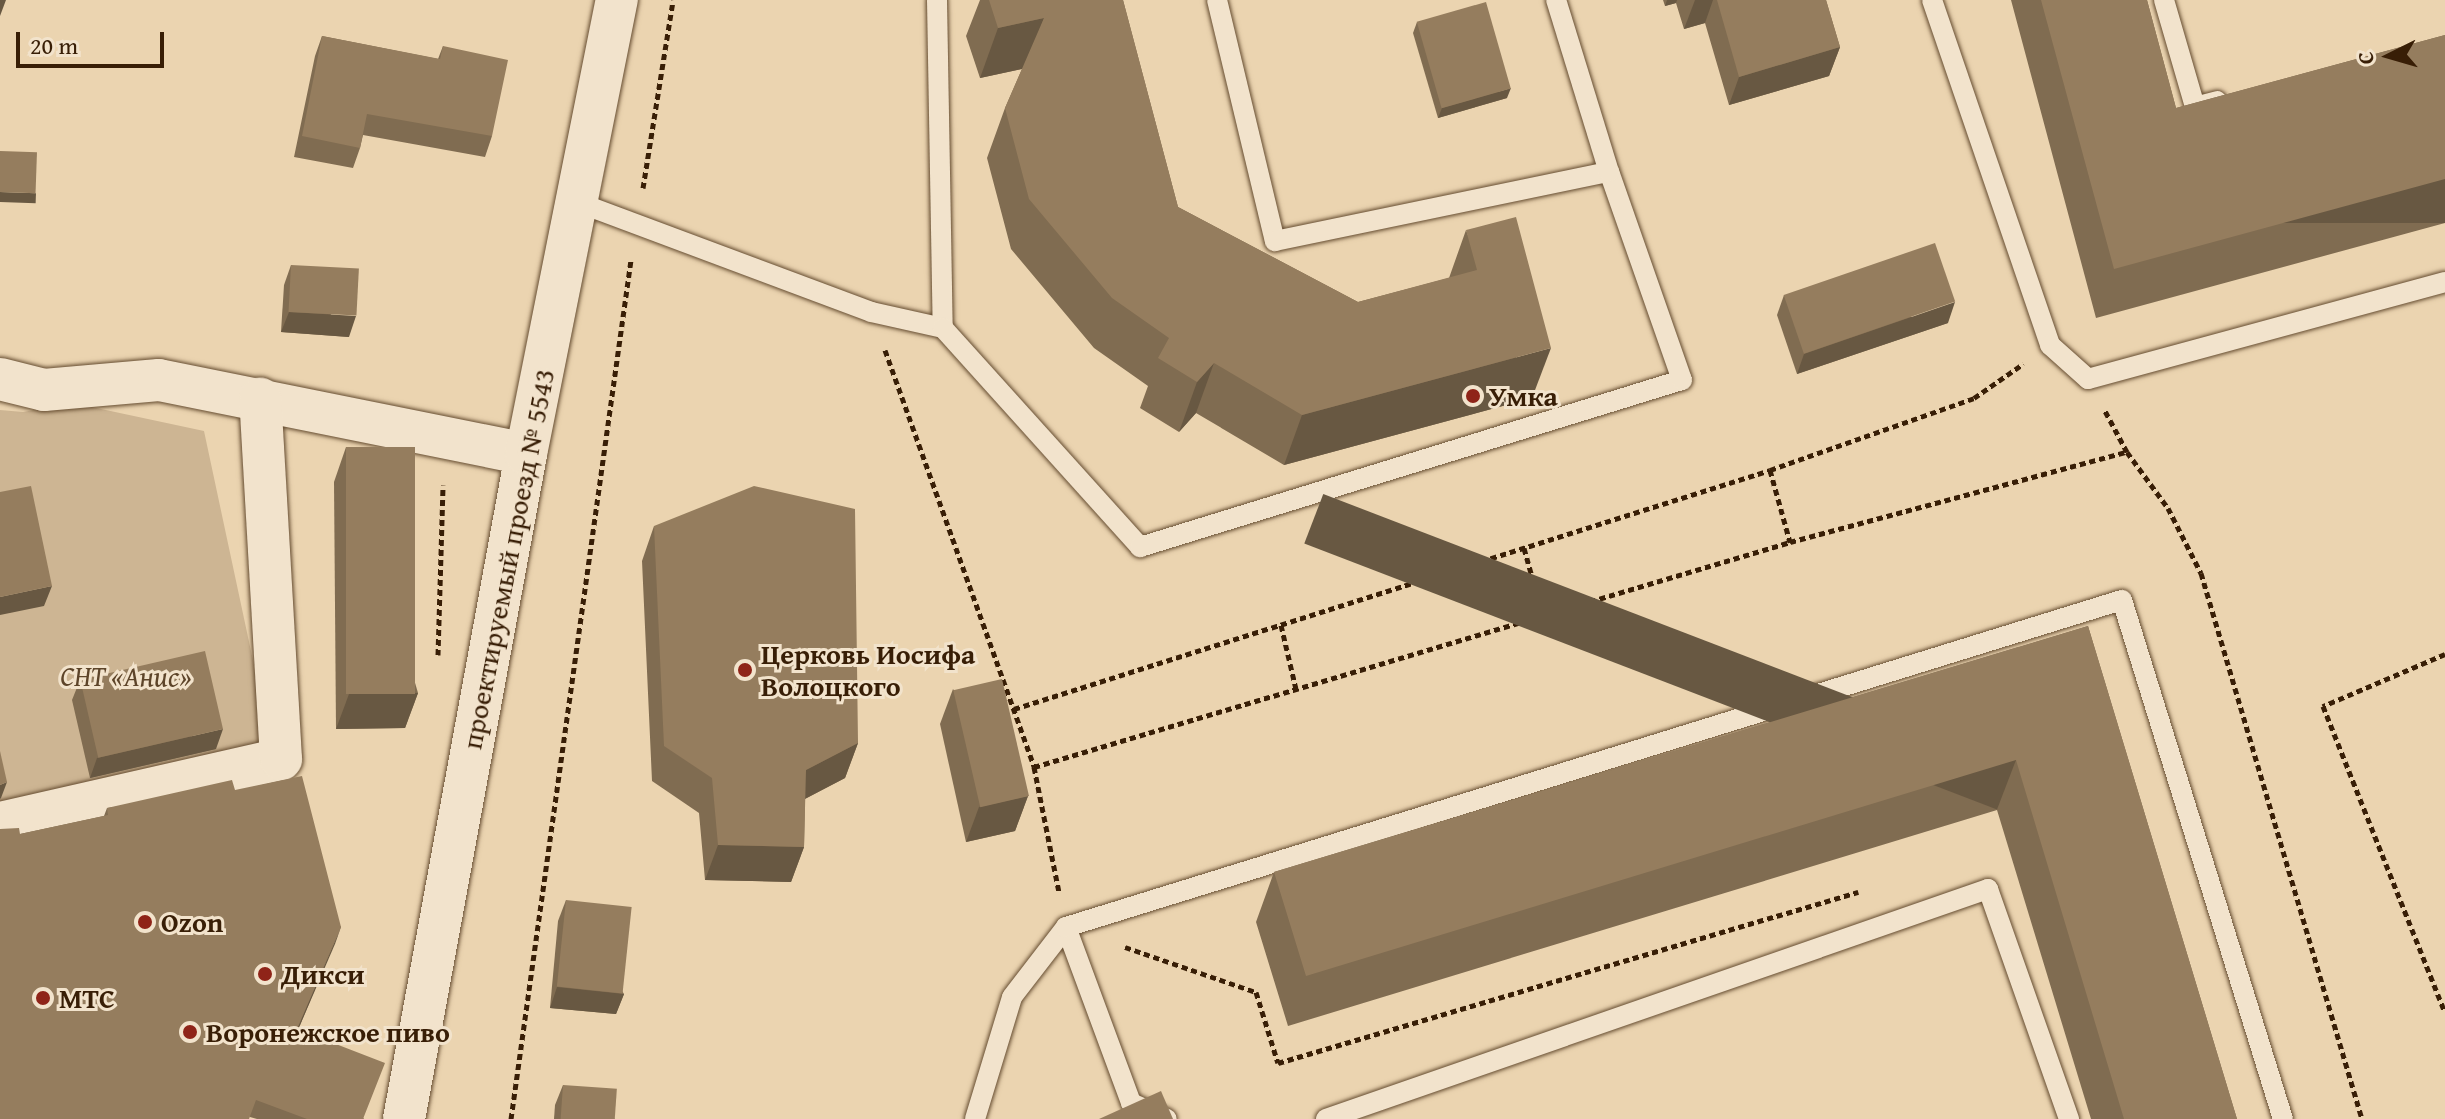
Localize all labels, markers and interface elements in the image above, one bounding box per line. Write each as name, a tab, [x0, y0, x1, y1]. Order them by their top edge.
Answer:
scale bar	[20, 16, 168, 66]
north arrow	[2349, 16, 2429, 96]
text: 20 m	[30, 28, 78, 63]
text: С	[2349, 51, 2382, 66]
street label: проектируемый проезд № 5543	[455, 366, 561, 752]
place label: Умка	[1489, 379, 1558, 413]
marker: Умка	[1464, 387, 1482, 405]
place label: Церковь Иосифа Волоцкого	[761, 637, 975, 703]
park label: СНТ «Анис»	[60, 659, 192, 693]
marker: Церковь Иосифа Волоцкого	[736, 661, 754, 679]
place label: Ozon	[161, 905, 223, 939]
marker: Ozon	[136, 913, 154, 931]
place label: Дикси	[281, 957, 365, 991]
marker: Дикси	[256, 965, 274, 983]
place label: МТС	[59, 981, 115, 1015]
marker: МТС	[34, 989, 52, 1007]
place label: Воронежское пиво	[206, 1015, 450, 1049]
marker: Воронежское пиво	[181, 1023, 199, 1041]

